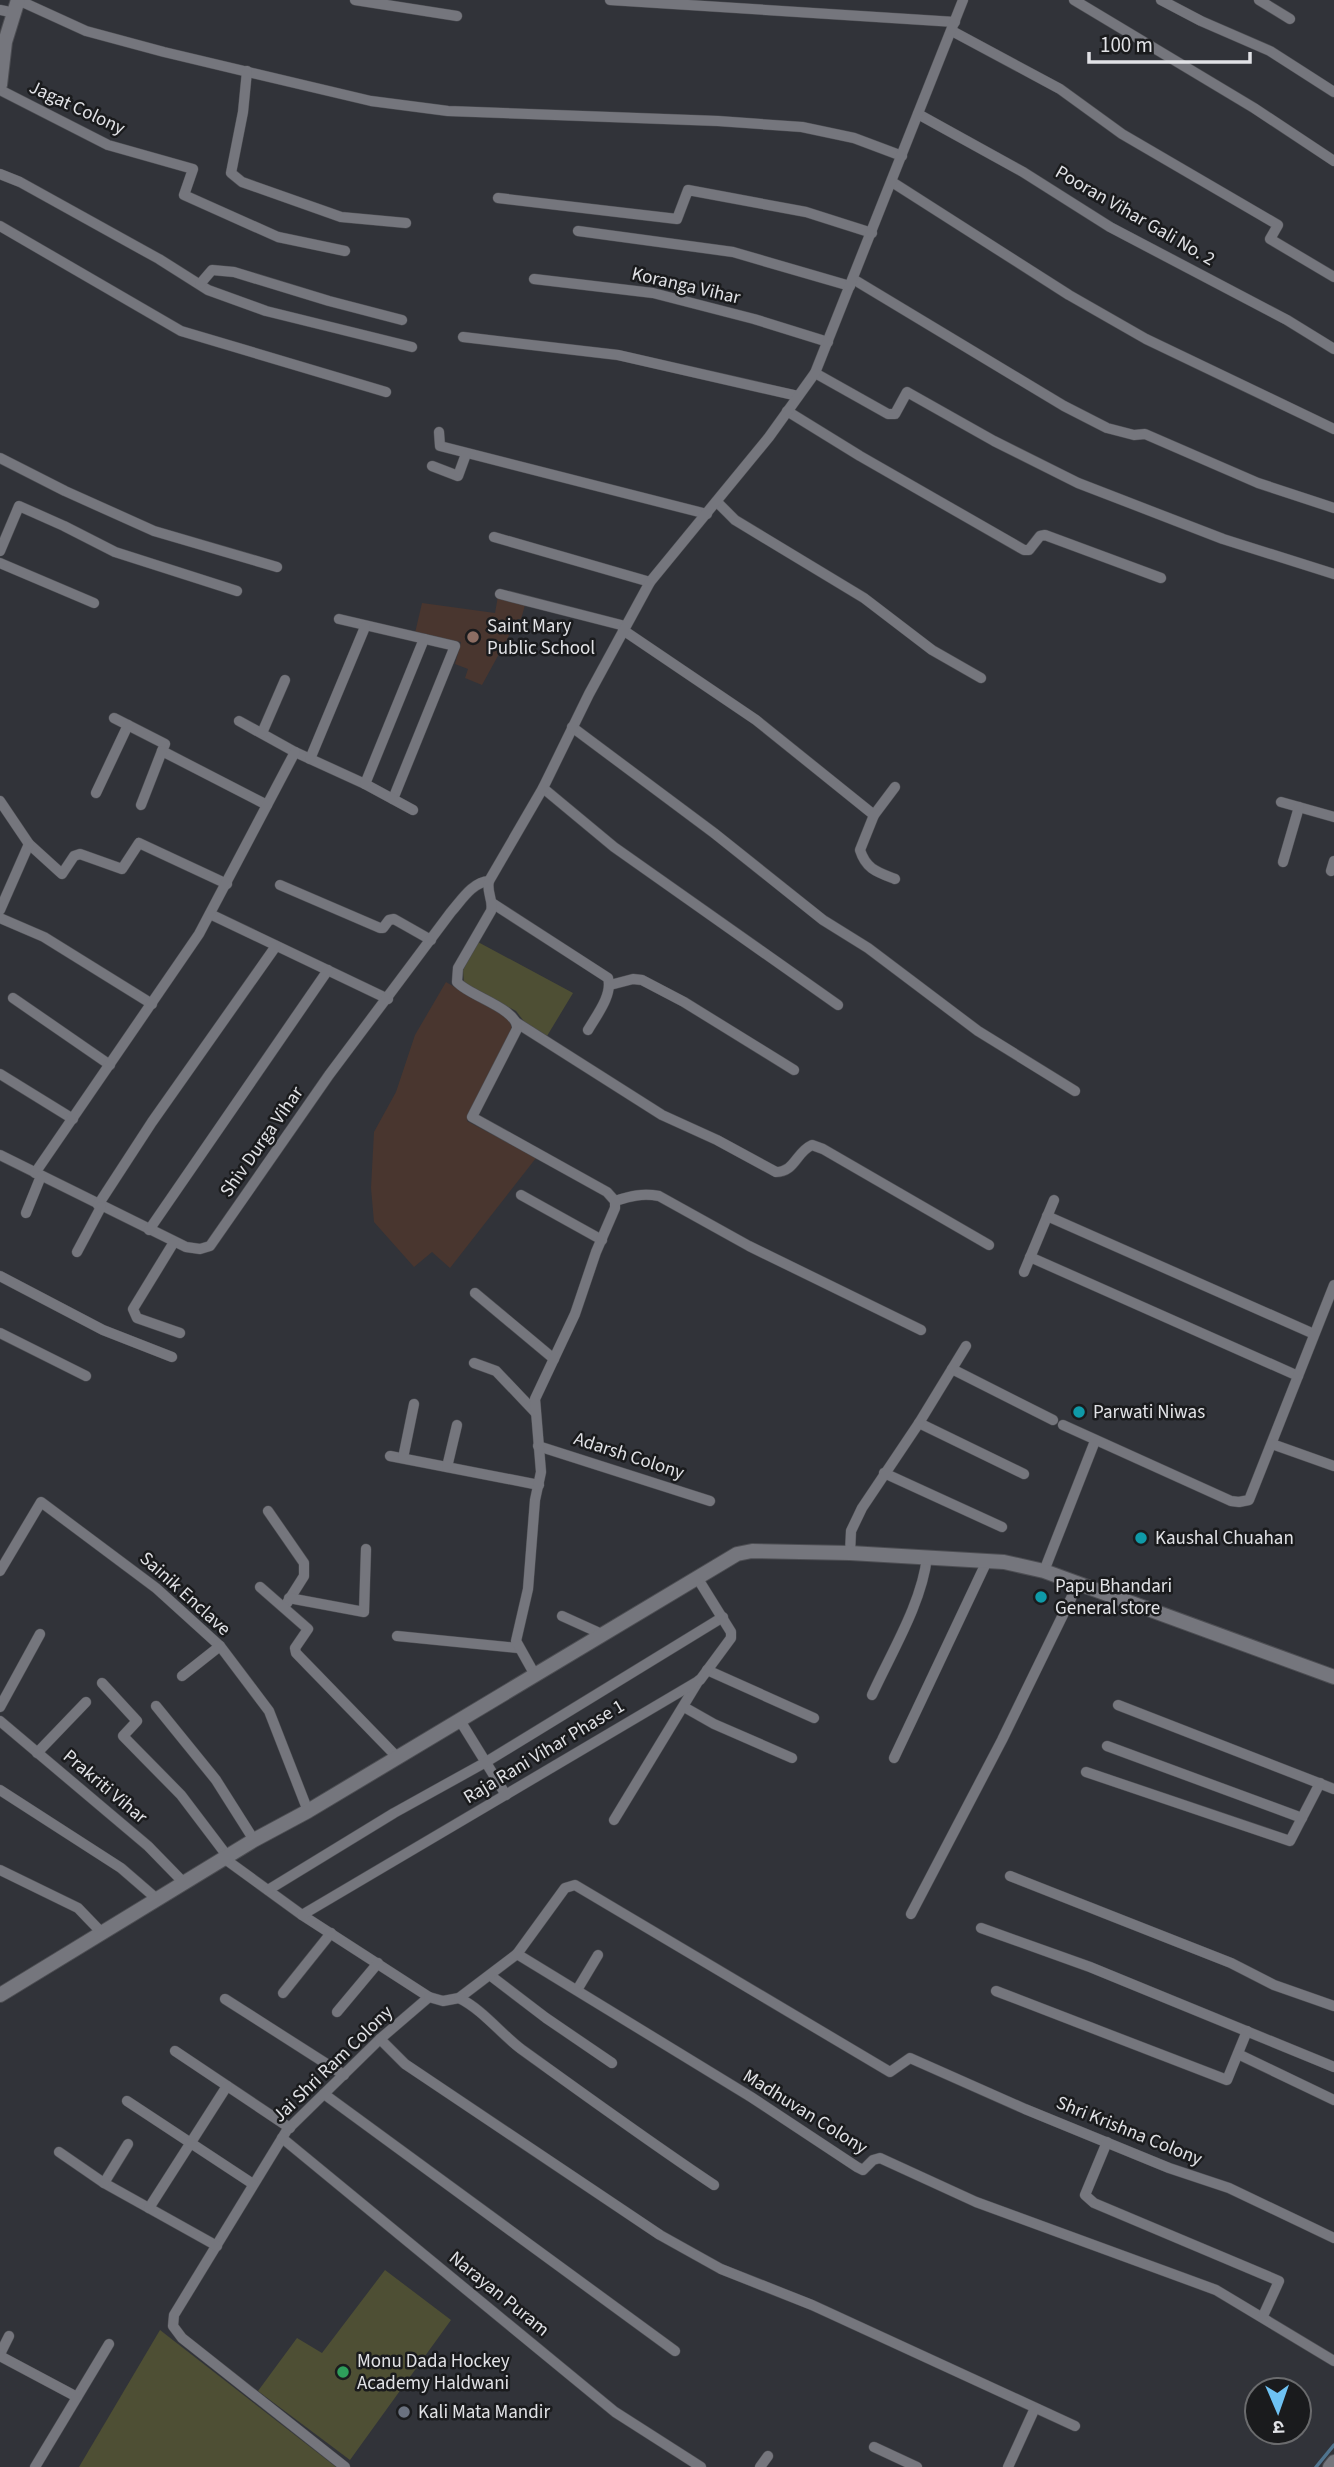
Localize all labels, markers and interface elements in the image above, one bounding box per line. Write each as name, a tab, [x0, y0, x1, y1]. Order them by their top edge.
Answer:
scale bar	[1089, 21, 1250, 65]
text: 100 m	[1100, 30, 1153, 60]
street label: Jagat Colony	[25, 74, 130, 142]
street label: Pooran Vihar Gali No. 2	[1050, 159, 1220, 273]
street label: Koranga Vihar	[629, 260, 743, 312]
place label: Saint Mary Public School	[487, 613, 595, 662]
marker: Saint Mary Public School	[465, 629, 481, 645]
street label: Shiv Durga Vihar	[214, 1081, 311, 1203]
place label: Parwati Niwas	[1093, 1399, 1205, 1426]
marker: Parwati Niwas	[1071, 1404, 1087, 1420]
street label: Adarsh Colony	[570, 1425, 688, 1487]
place label: Kaushal Chuahan	[1155, 1525, 1294, 1552]
marker: Kaushal Chuahan	[1133, 1530, 1149, 1546]
street label: Sainik Enclave	[133, 1546, 237, 1642]
place label: Papu Bhandari General store	[1055, 1573, 1172, 1622]
marker: Papu Bhandari General store	[1033, 1589, 1049, 1605]
street label: Raja Rani Vihar Phase 1	[458, 1693, 630, 1811]
street label: Prakriti Vihar	[57, 1744, 153, 1831]
street label: Jai Shri Ram Colony	[267, 1999, 399, 2129]
street label: Madhuvan Colony	[737, 2063, 873, 2161]
street label: Shri Krishna Colony	[1052, 2089, 1206, 2173]
street label: Narayan Puram	[443, 2245, 555, 2343]
place label: Monu Dada Hockey Academy Haldwani	[357, 2348, 510, 2397]
marker: Monu Dada Hockey Academy Haldwani	[335, 2364, 351, 2380]
north arrow	[1243, 2376, 1313, 2446]
place label: Kali Mata Mandir	[418, 2399, 550, 2426]
marker: Kali Mata Mandir	[396, 2404, 412, 2420]
text: उ	[1272, 2413, 1285, 2440]

